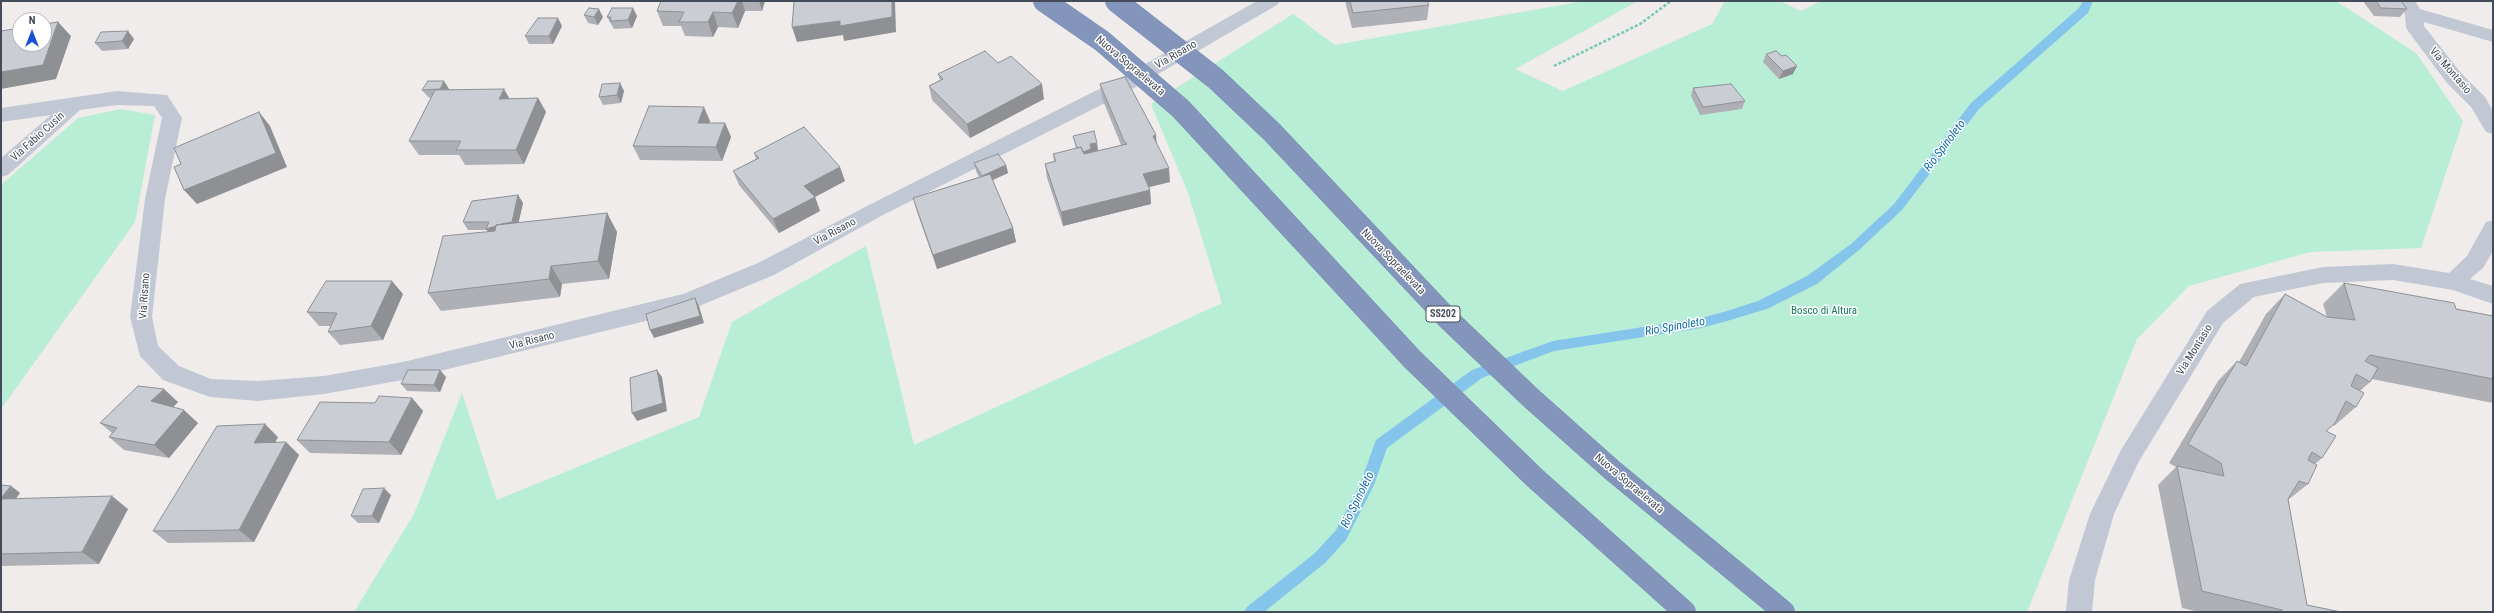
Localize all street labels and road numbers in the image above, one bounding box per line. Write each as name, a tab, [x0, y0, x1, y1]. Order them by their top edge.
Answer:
street label: Nuova Sopraelevata	[1093, 33, 1167, 99]
street label: Via Risano	[1153, 38, 1199, 72]
street label: Via Montasio	[2426, 45, 2474, 97]
street label: Via Fabio Cusin	[9, 110, 67, 164]
street label: Via Risano	[812, 215, 858, 249]
street label: Nuova Sopraelevata	[1358, 226, 1428, 298]
street label: Via Risano	[137, 273, 153, 319]
road number: SS202	[1426, 306, 1460, 322]
street label: Via Montasio	[2174, 322, 2216, 378]
street label: Via Risano	[508, 329, 556, 353]
street label: Nuova Sopraelevata	[1592, 451, 1666, 517]

